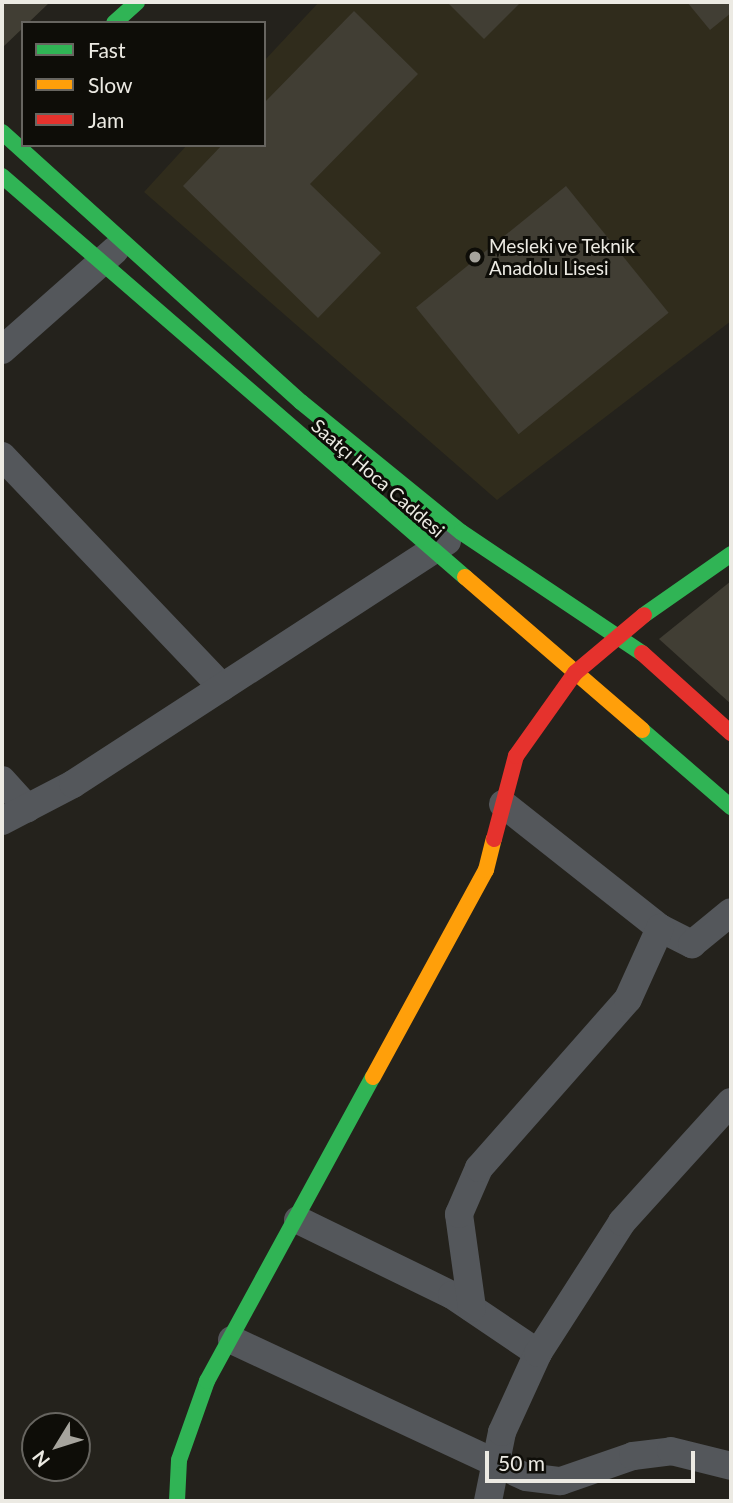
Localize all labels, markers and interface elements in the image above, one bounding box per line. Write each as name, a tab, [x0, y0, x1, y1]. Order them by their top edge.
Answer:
legend	[21, 21, 266, 147]
text: Fast	[88, 37, 125, 62]
text: Slow	[88, 72, 132, 97]
text: Jam	[88, 107, 124, 132]
place label: Mesleki ve Teknik Anadolu Lisesi	[489, 235, 636, 279]
marker: Mesleki ve Teknik Anadolu Lisesi	[467, 249, 483, 265]
street label: Saatçı Hoca Caddesi	[307, 414, 449, 542]
north arrow	[21, 1412, 91, 1482]
scale bar	[488, 1436, 698, 1480]
text: N	[27, 1446, 54, 1472]
text: 50 m	[498, 1450, 545, 1475]

